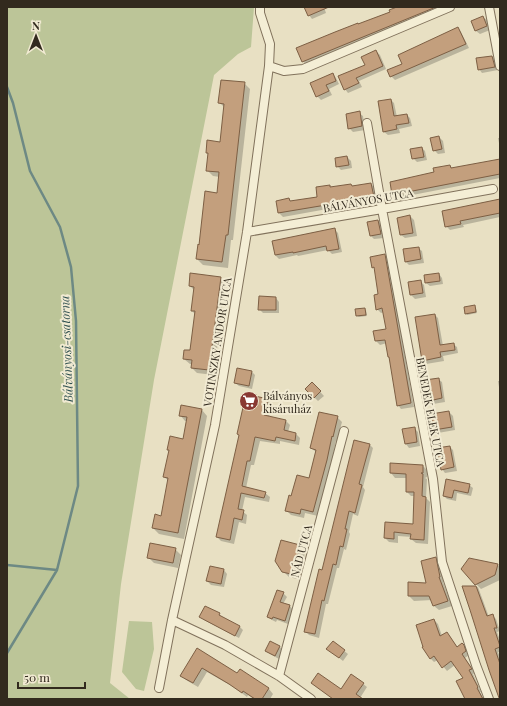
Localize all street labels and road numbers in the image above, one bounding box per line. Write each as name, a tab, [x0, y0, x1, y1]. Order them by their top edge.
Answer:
street label: BÁLVÁNYOS UTCA	[322, 185, 415, 215]
street label: VOTINSZKY ANDOR UTCA	[199, 276, 235, 409]
street label: BENEDEK ELEK UTCA	[413, 356, 449, 468]
street label: NÁD UTCA	[287, 523, 315, 579]

